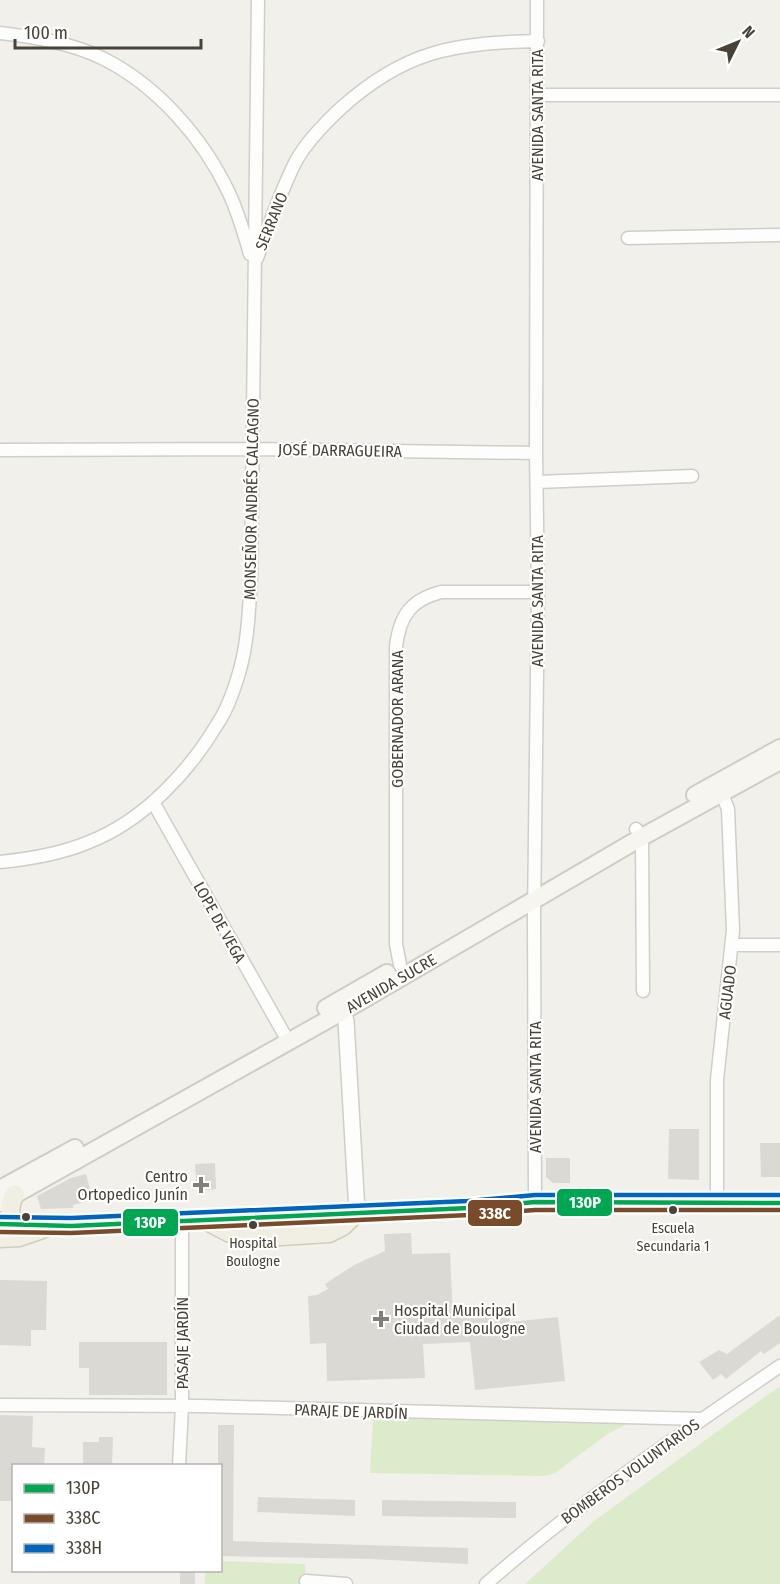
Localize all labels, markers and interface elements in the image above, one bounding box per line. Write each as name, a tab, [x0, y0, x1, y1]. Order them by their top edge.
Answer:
scale bar	[15, 12, 201, 50]
north arrow	[708, 12, 768, 72]
text: 100 m	[24, 22, 68, 44]
text: N	[738, 22, 759, 42]
street label: AVENIDA SANTA RITA	[528, 49, 547, 181]
street label: SERRANO	[251, 189, 292, 253]
street label: MONSEÑOR ANDRÉS CALCAGNO	[240, 398, 263, 600]
street label: JOSÉ DARRAGUEIRA	[278, 440, 403, 461]
street label: AVENIDA SANTA RITA	[528, 535, 547, 667]
street label: GOBERNADOR ARANA	[388, 650, 407, 788]
street label: LOPE DE VEGA	[190, 878, 250, 967]
street label: AVENIDA SUCRE	[343, 950, 440, 1017]
street label: AGUADO	[715, 964, 740, 1020]
street label: AVENIDA SANTA RITA	[526, 1021, 545, 1153]
place label: Centro Ortopedico Junín	[78, 1167, 188, 1204]
marker: Centro Ortopedico Junín	[192, 1176, 210, 1194]
line badge: 130P	[556, 1188, 613, 1217]
text: 130P	[569, 1193, 601, 1212]
line badge: 338C	[467, 1199, 523, 1227]
text: 338C	[478, 1204, 512, 1223]
marker: Escuela Secundaria 1	[667, 1204, 679, 1216]
line badge: 130P	[122, 1208, 179, 1237]
unlabelled marker	[20, 1211, 32, 1223]
text: 130P	[134, 1213, 166, 1232]
marker: Hospital Boulogne	[247, 1219, 259, 1231]
place label: Escuela Secundaria 1	[637, 1220, 709, 1255]
place label: Hospital Boulogne	[226, 1235, 280, 1270]
street label: PASAJE JARDÍN	[173, 1297, 192, 1389]
place label: Hospital Municipal Ciudad de Boulogne	[394, 1301, 526, 1338]
marker: Hospital Municipal Ciudad de Boulogne	[372, 1310, 390, 1328]
street label: PARAJE DE JARDÍN	[294, 1400, 408, 1423]
street label: BOMBEROS VOLUNTARIOS	[557, 1415, 703, 1528]
legend	[12, 1464, 222, 1572]
text: 130P	[66, 1477, 100, 1499]
text: 338C	[66, 1507, 100, 1529]
text: 338H	[66, 1537, 102, 1559]

